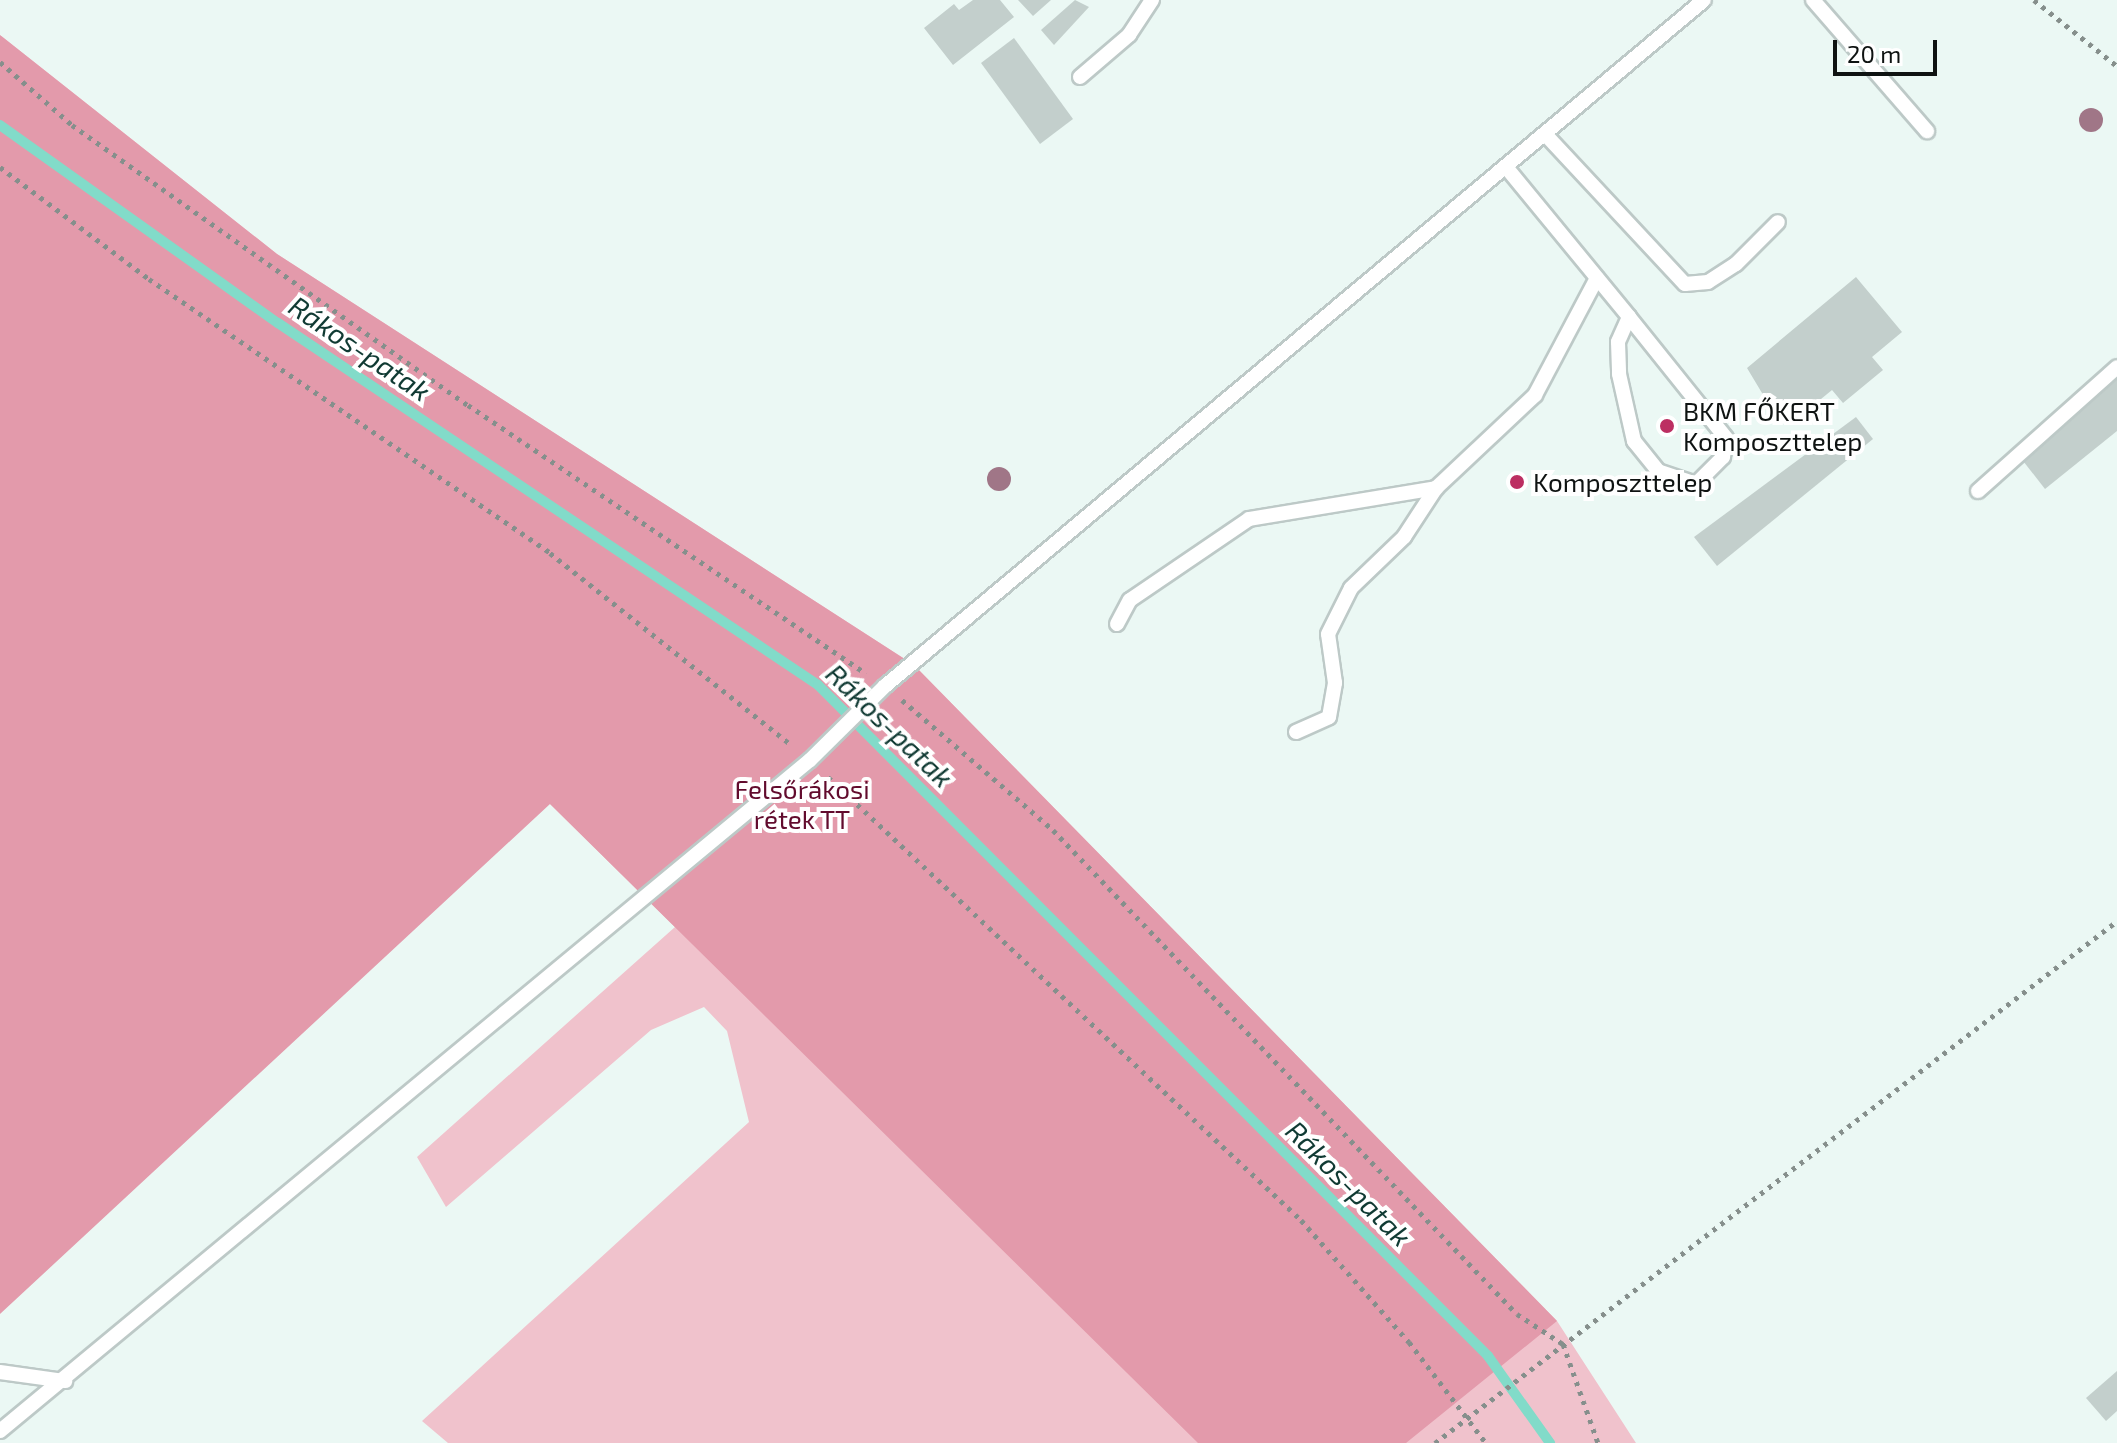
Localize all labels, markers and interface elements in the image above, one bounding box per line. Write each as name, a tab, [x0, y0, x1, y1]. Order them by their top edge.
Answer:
scale bar	[1837, 24, 1941, 74]
text: 20 m	[1847, 39, 1901, 68]
water label: Rákos-patak	[283, 288, 437, 408]
place label: BKM FŐKERT Komposzttelep	[1683, 395, 1862, 456]
marker: BKM FŐKERT Komposzttelep	[1658, 417, 1676, 435]
place label: Komposzttelep	[1533, 466, 1712, 498]
marker: Komposzttelep	[1508, 473, 1526, 491]
water label: Rákos-patak	[820, 656, 960, 794]
park label: Felsőrákosi rétek TT	[734, 773, 870, 834]
water label: Rákos-patak	[1279, 1113, 1419, 1253]

